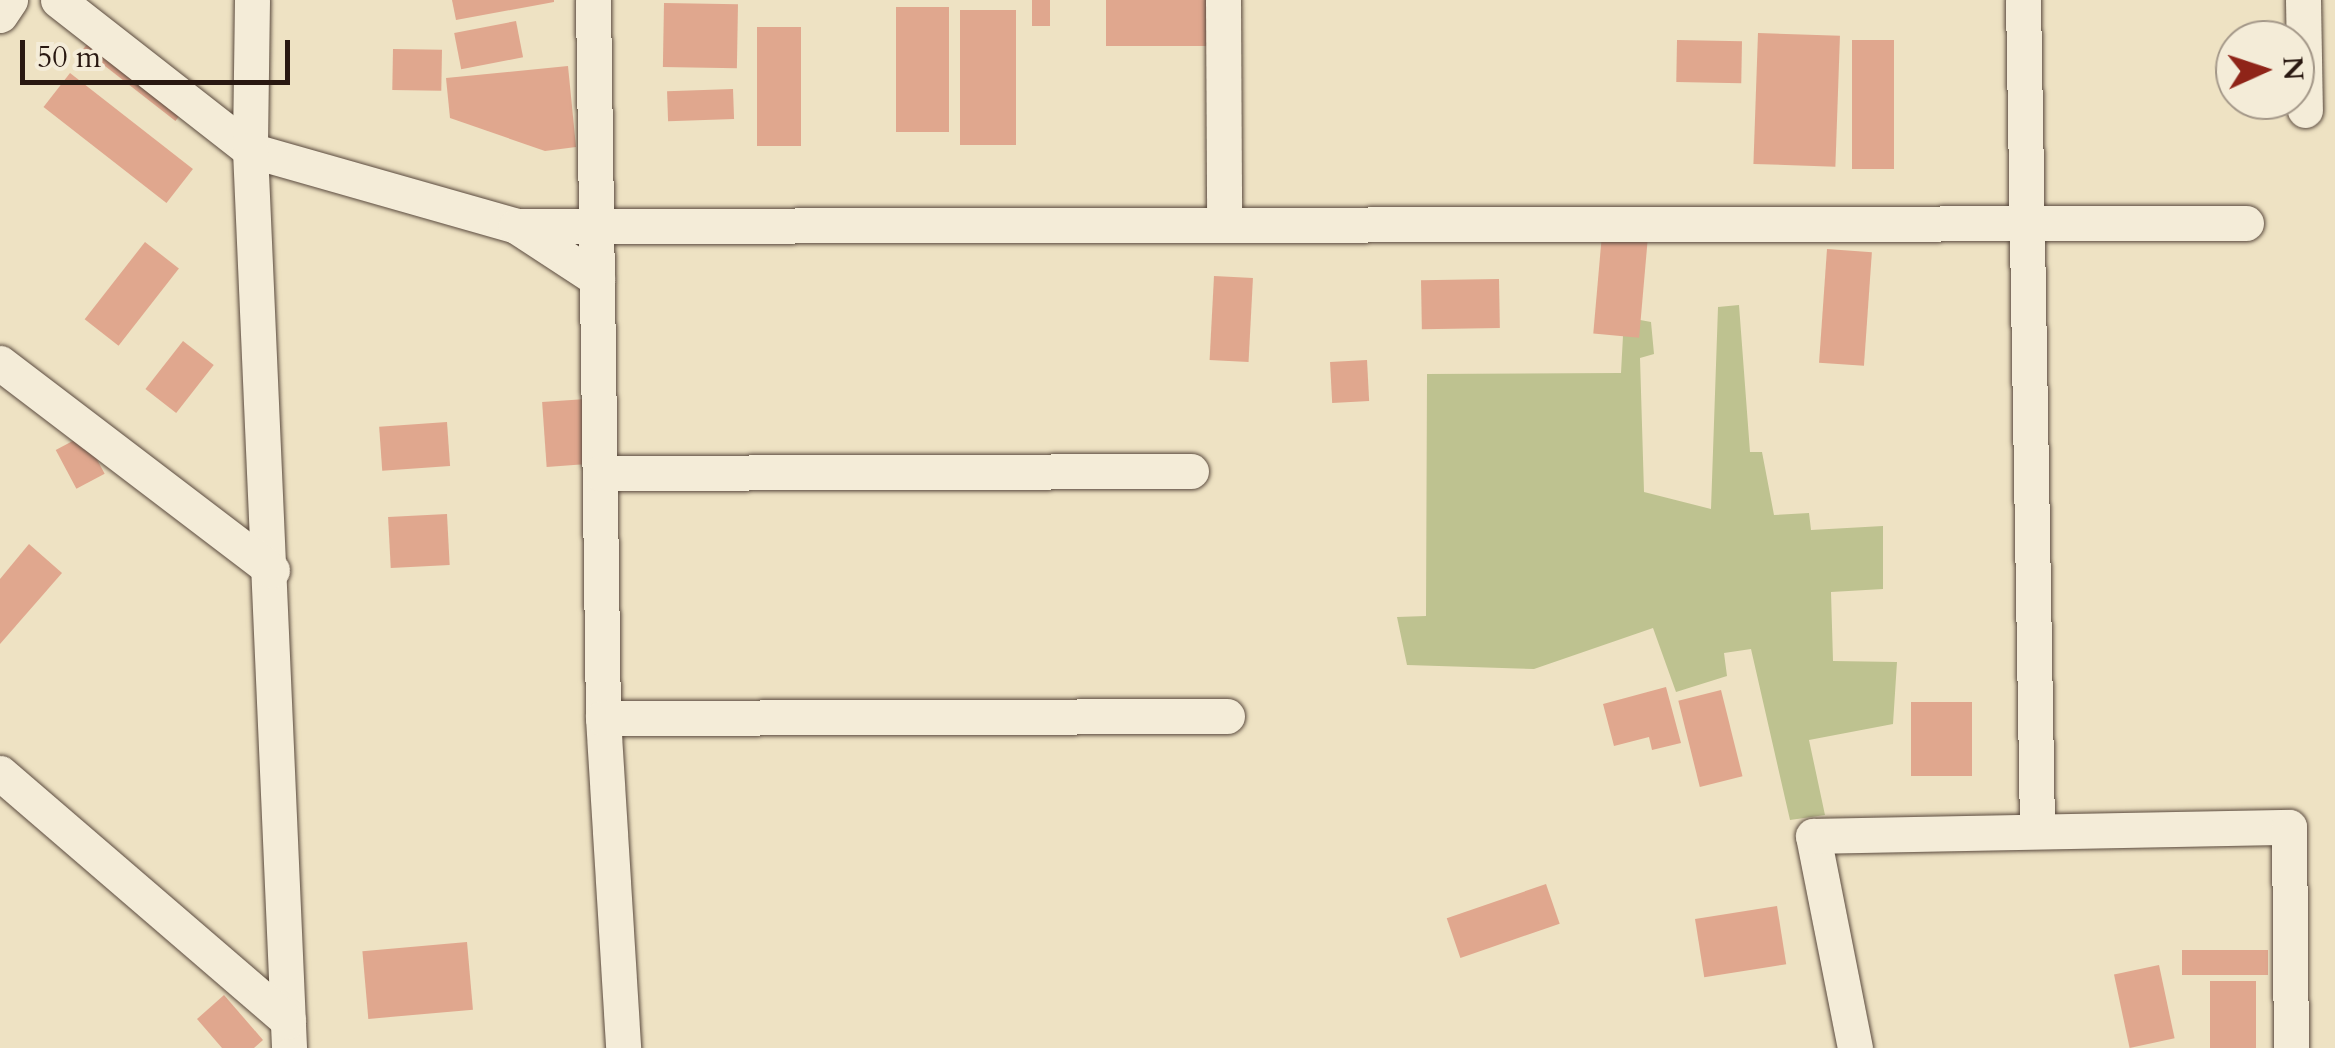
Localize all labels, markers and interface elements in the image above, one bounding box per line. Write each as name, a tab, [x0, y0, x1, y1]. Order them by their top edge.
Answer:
scale bar	[25, 20, 295, 82]
north arrow	[2215, 20, 2315, 120]
text: 50 m	[37, 37, 101, 78]
text: N	[2273, 55, 2313, 82]

